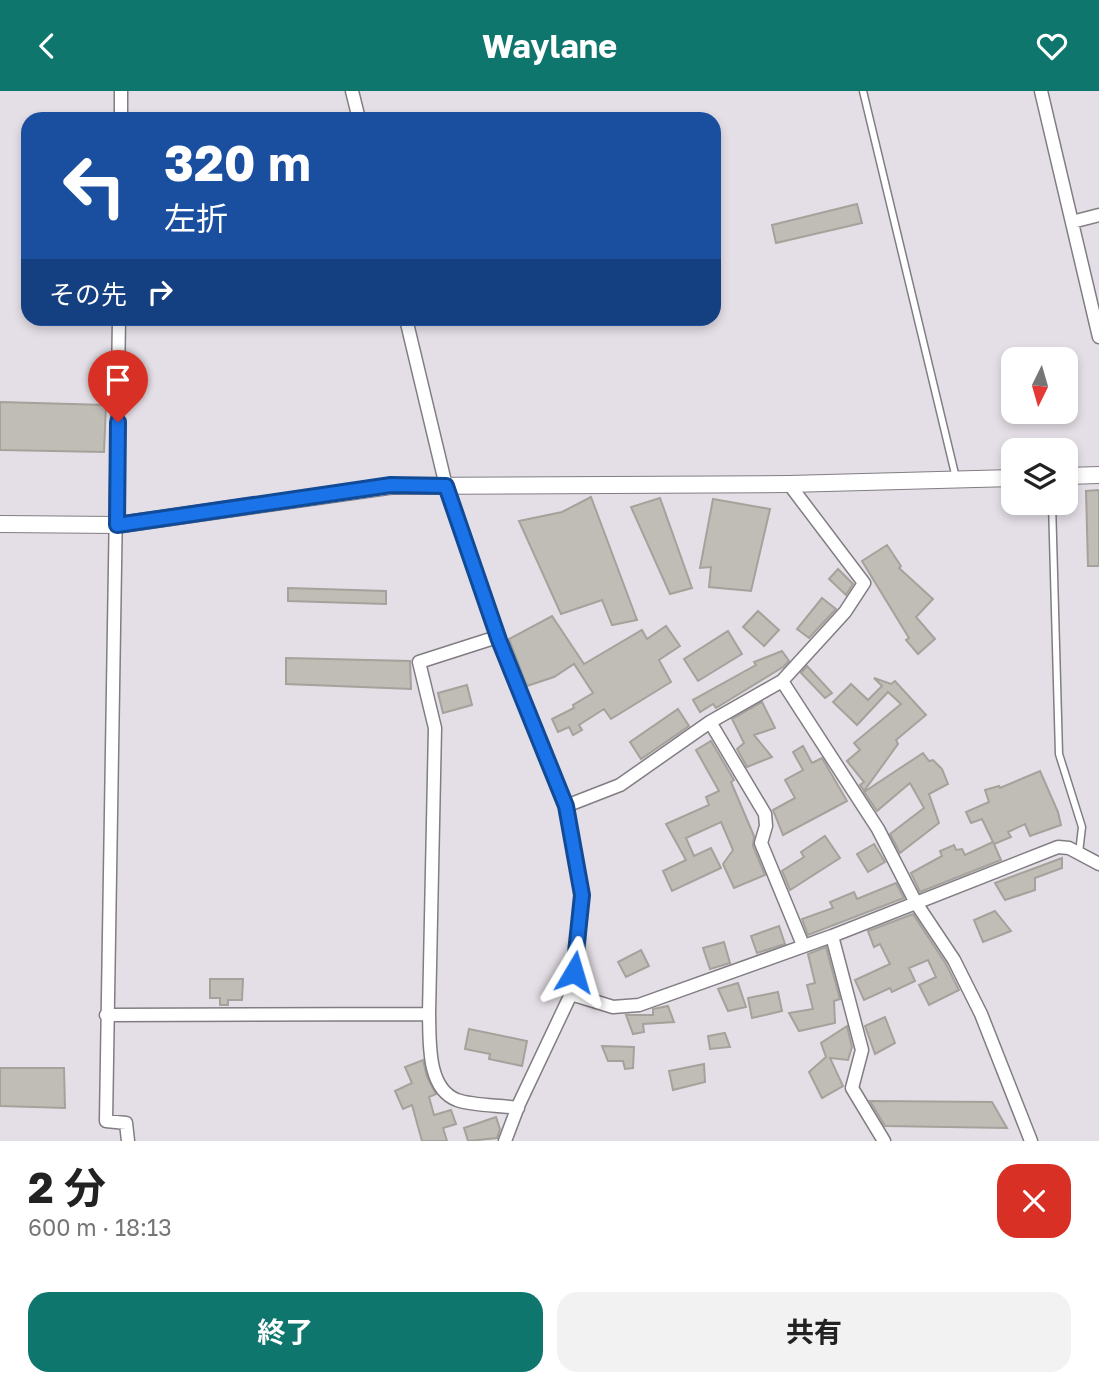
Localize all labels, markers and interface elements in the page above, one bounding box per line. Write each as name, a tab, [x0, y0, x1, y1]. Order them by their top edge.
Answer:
icon: back	[28, 27, 66, 65]
text: Waylane	[482, 27, 617, 65]
icon: heart	[1033, 27, 1071, 65]
text: 320 m	[164, 133, 311, 192]
icon: left	[49, 140, 140, 231]
text: 左折	[164, 199, 228, 237]
icon: right	[141, 273, 179, 311]
text: その先	[49, 279, 127, 310]
north arrow	[1001, 347, 1078, 423]
map controls	[1001, 347, 1078, 515]
pin	[88, 350, 148, 422]
icon: arrive	[99, 361, 137, 399]
button: layers	[1001, 438, 1078, 515]
position arrow	[537, 935, 611, 1009]
text: 2 分	[28, 1162, 106, 1212]
button: close	[997, 1164, 1071, 1238]
text: 600 m · 18:13	[28, 1213, 172, 1241]
button: 終了	[28, 1292, 543, 1372]
button: 共有	[557, 1292, 1071, 1372]

